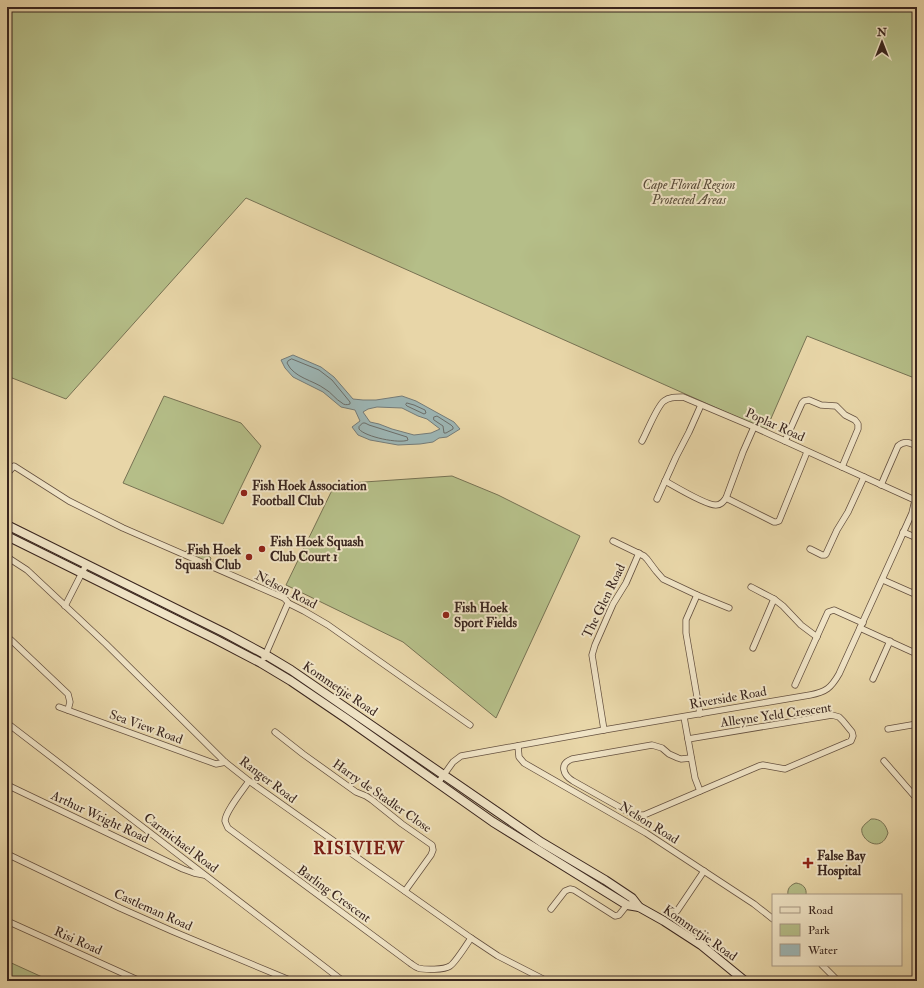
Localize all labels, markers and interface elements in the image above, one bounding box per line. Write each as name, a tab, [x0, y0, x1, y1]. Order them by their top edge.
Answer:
north arrow	[862, 22, 902, 62]
text: N	[876, 26, 888, 39]
park label: Cape Floral Region Protected Areas	[643, 177, 736, 208]
street label: Poplar Road	[742, 405, 808, 446]
place label: Fish Hoek Association Football Club	[252, 478, 367, 509]
marker: Fish Hoek Association Football Club	[239, 488, 249, 498]
place label: Fish Hoek Squash Club Court 1	[270, 534, 364, 565]
place label: Fish Hoek Squash Club	[175, 542, 242, 574]
marker: Fish Hoek Squash Club Court 1	[257, 544, 267, 554]
marker: Fish Hoek Squash Club	[244, 552, 254, 562]
street label: The Glen Road	[579, 561, 629, 641]
street label: Nelson Road	[252, 568, 320, 613]
place label: Fish Hoek Sport Fields	[454, 600, 517, 632]
marker: Fish Hoek Sport Fields	[441, 610, 451, 620]
street label: Kommetjie Road	[300, 658, 381, 720]
street label: Riverside Road	[688, 683, 768, 713]
street label: Alleyne Yeld Crescent	[718, 699, 833, 732]
street label: Sea View Road	[107, 706, 185, 748]
street label: Ranger Road	[236, 753, 300, 807]
street label: Harry de Stadler Close	[329, 756, 435, 837]
street label: Arthur Wright Road	[48, 787, 152, 847]
street label: Nelson Road	[616, 798, 682, 848]
street label: Carmichael Road	[141, 810, 222, 877]
district label: RISIVIEW	[313, 838, 406, 859]
place label: False Bay Hospital	[817, 848, 867, 880]
marker: False Bay Hospital	[802, 857, 814, 869]
street label: Barling Crescent	[294, 862, 374, 926]
street label: Castleman Road	[111, 886, 195, 935]
legend	[772, 894, 902, 966]
street label: Kommetjie Road	[660, 902, 741, 965]
text: Road	[808, 903, 833, 918]
street label: Risi Road	[52, 923, 105, 959]
text: Park	[808, 923, 830, 938]
text: Water	[807, 943, 838, 958]

